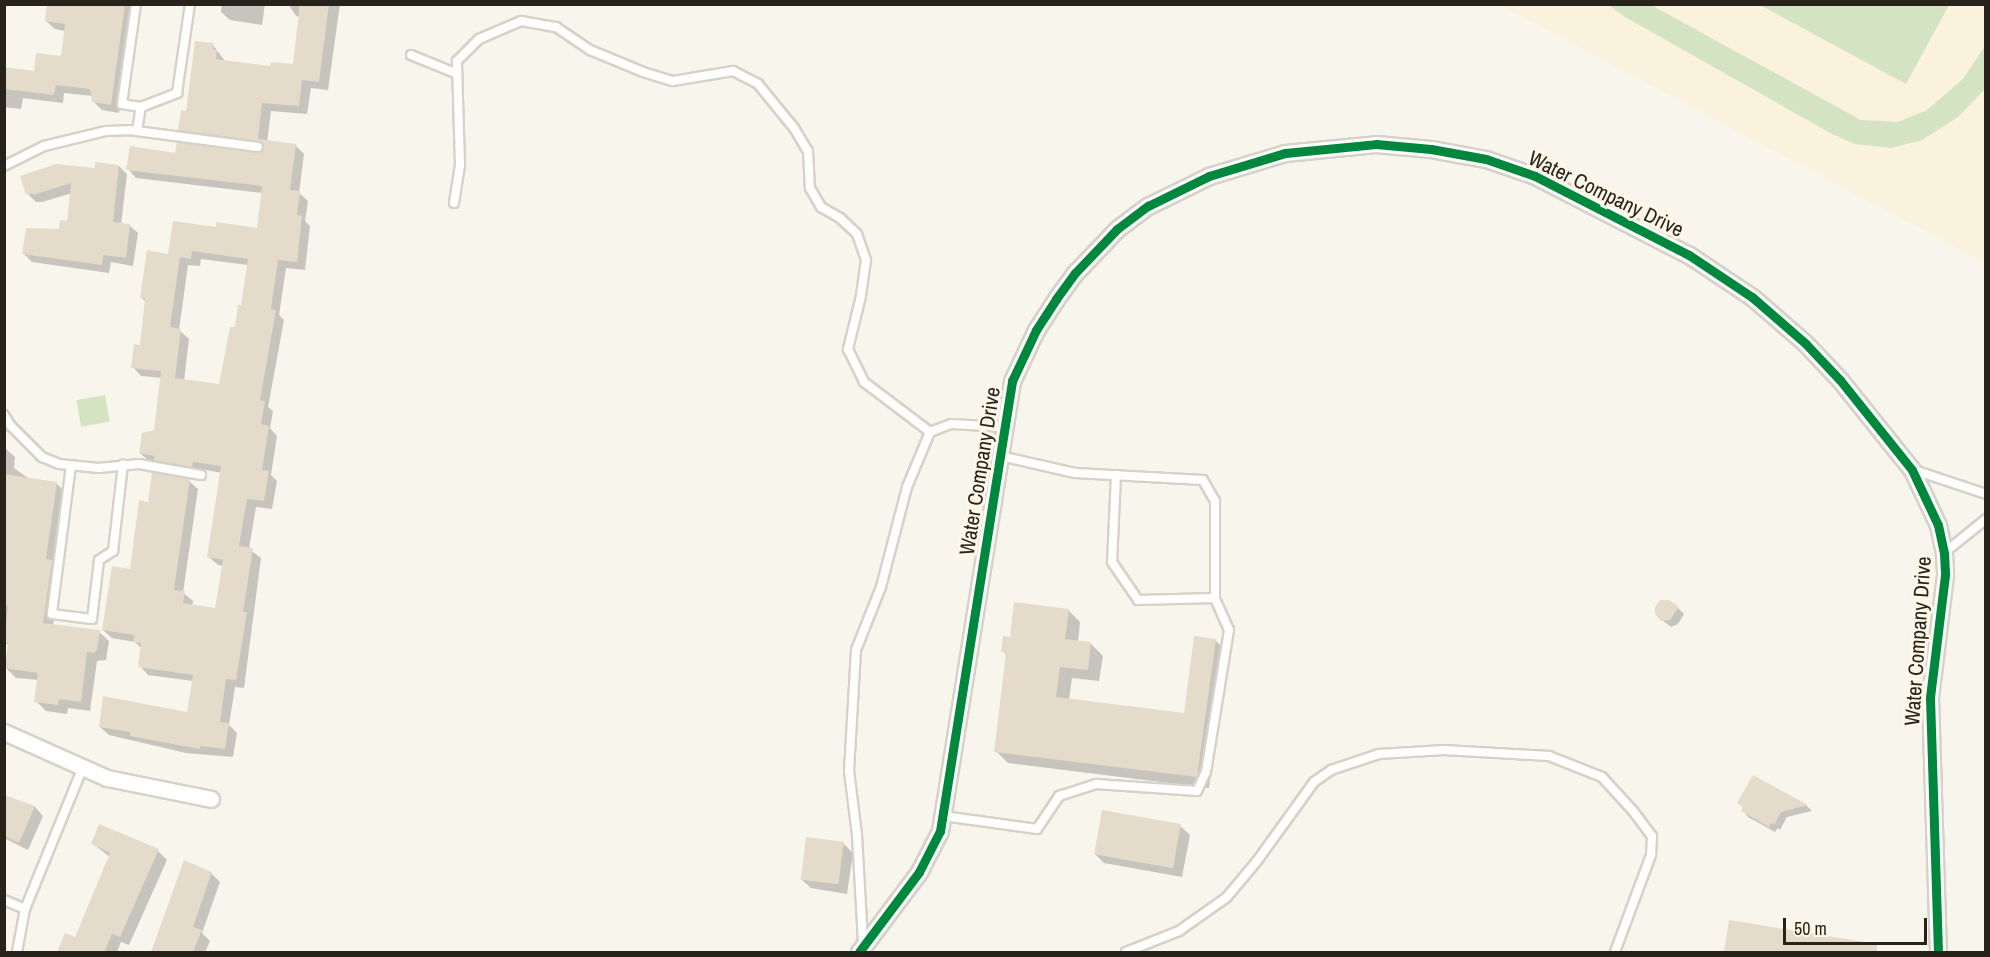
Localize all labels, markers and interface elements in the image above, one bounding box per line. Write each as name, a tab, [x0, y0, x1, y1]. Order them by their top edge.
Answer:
street label: Water Company Drive	[1524, 145, 1688, 243]
street label: Water Company Drive	[954, 385, 1006, 557]
street label: Water Company Drive	[1900, 555, 1936, 727]
scale bar	[1786, 906, 1930, 944]
text: 50 m	[1794, 916, 1827, 941]

